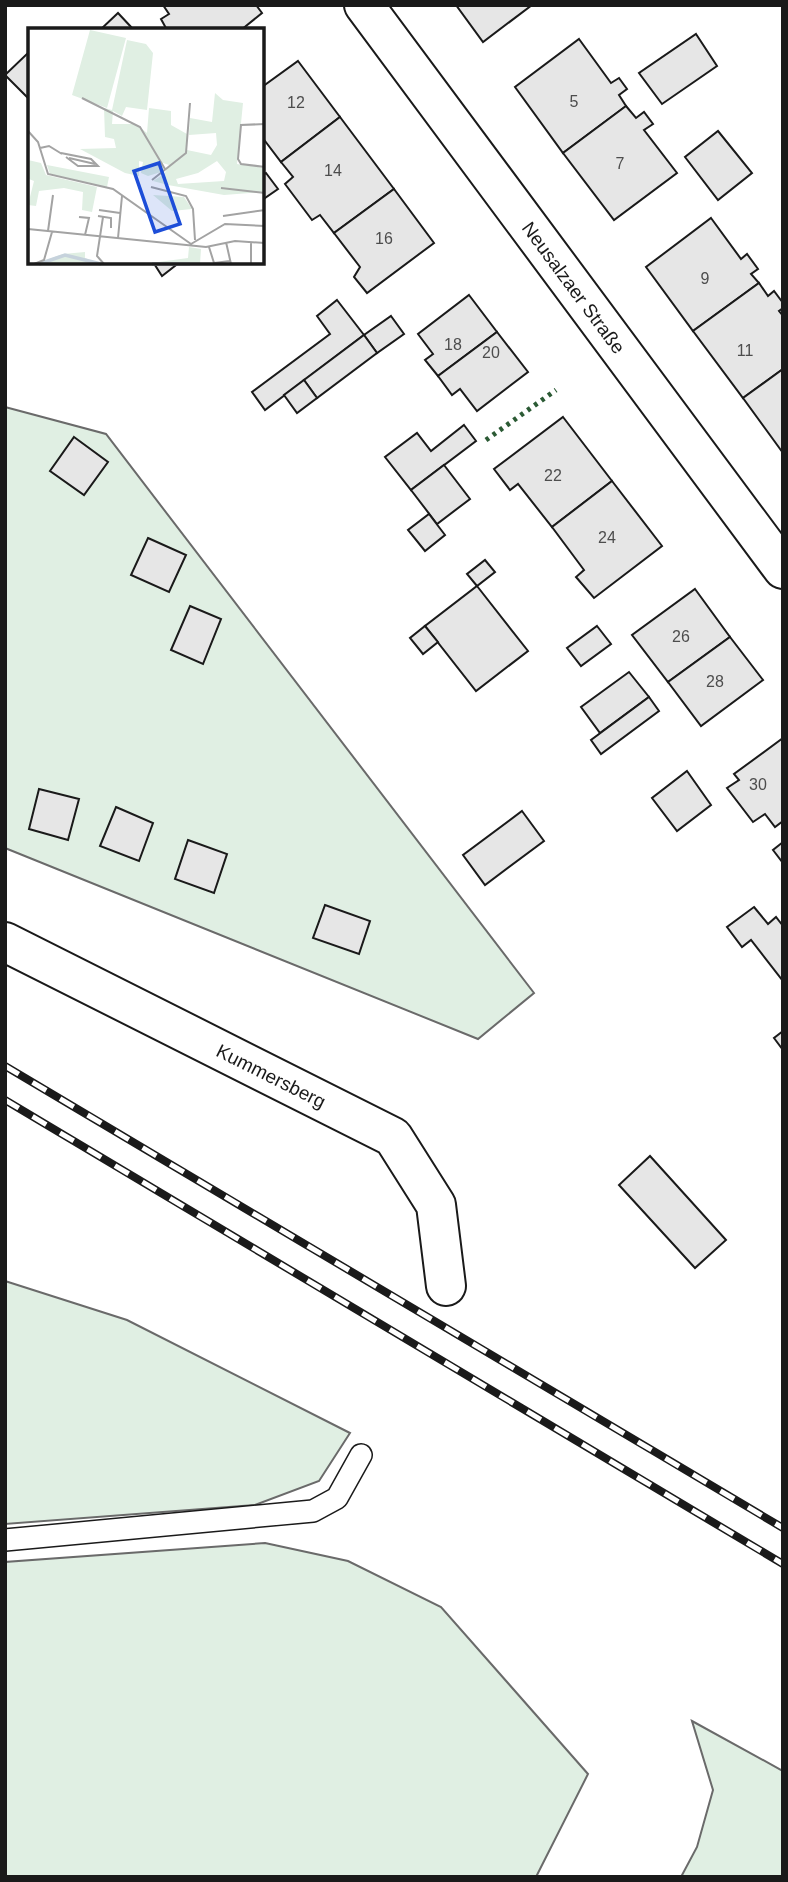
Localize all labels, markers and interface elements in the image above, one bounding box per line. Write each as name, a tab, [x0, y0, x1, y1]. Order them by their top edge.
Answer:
inset map	[28, 28, 264, 264]
house number: 5	[570, 93, 579, 110]
house number: 12	[287, 94, 305, 111]
house number: 7	[616, 155, 625, 172]
house number: 14	[324, 162, 342, 179]
street label: Neusalzaer Straße	[518, 218, 630, 357]
house number: 16	[375, 230, 393, 247]
house number: 9	[701, 270, 710, 287]
house number: 18	[444, 336, 462, 353]
house number: 11	[737, 342, 753, 359]
house number: 20	[482, 344, 500, 361]
house number: 22	[544, 467, 562, 484]
house number: 24	[598, 529, 616, 546]
house number: 26	[672, 628, 690, 645]
house number: 28	[706, 673, 724, 690]
house number: 30	[749, 776, 767, 793]
street label: Kummersberg	[213, 1040, 329, 1112]

